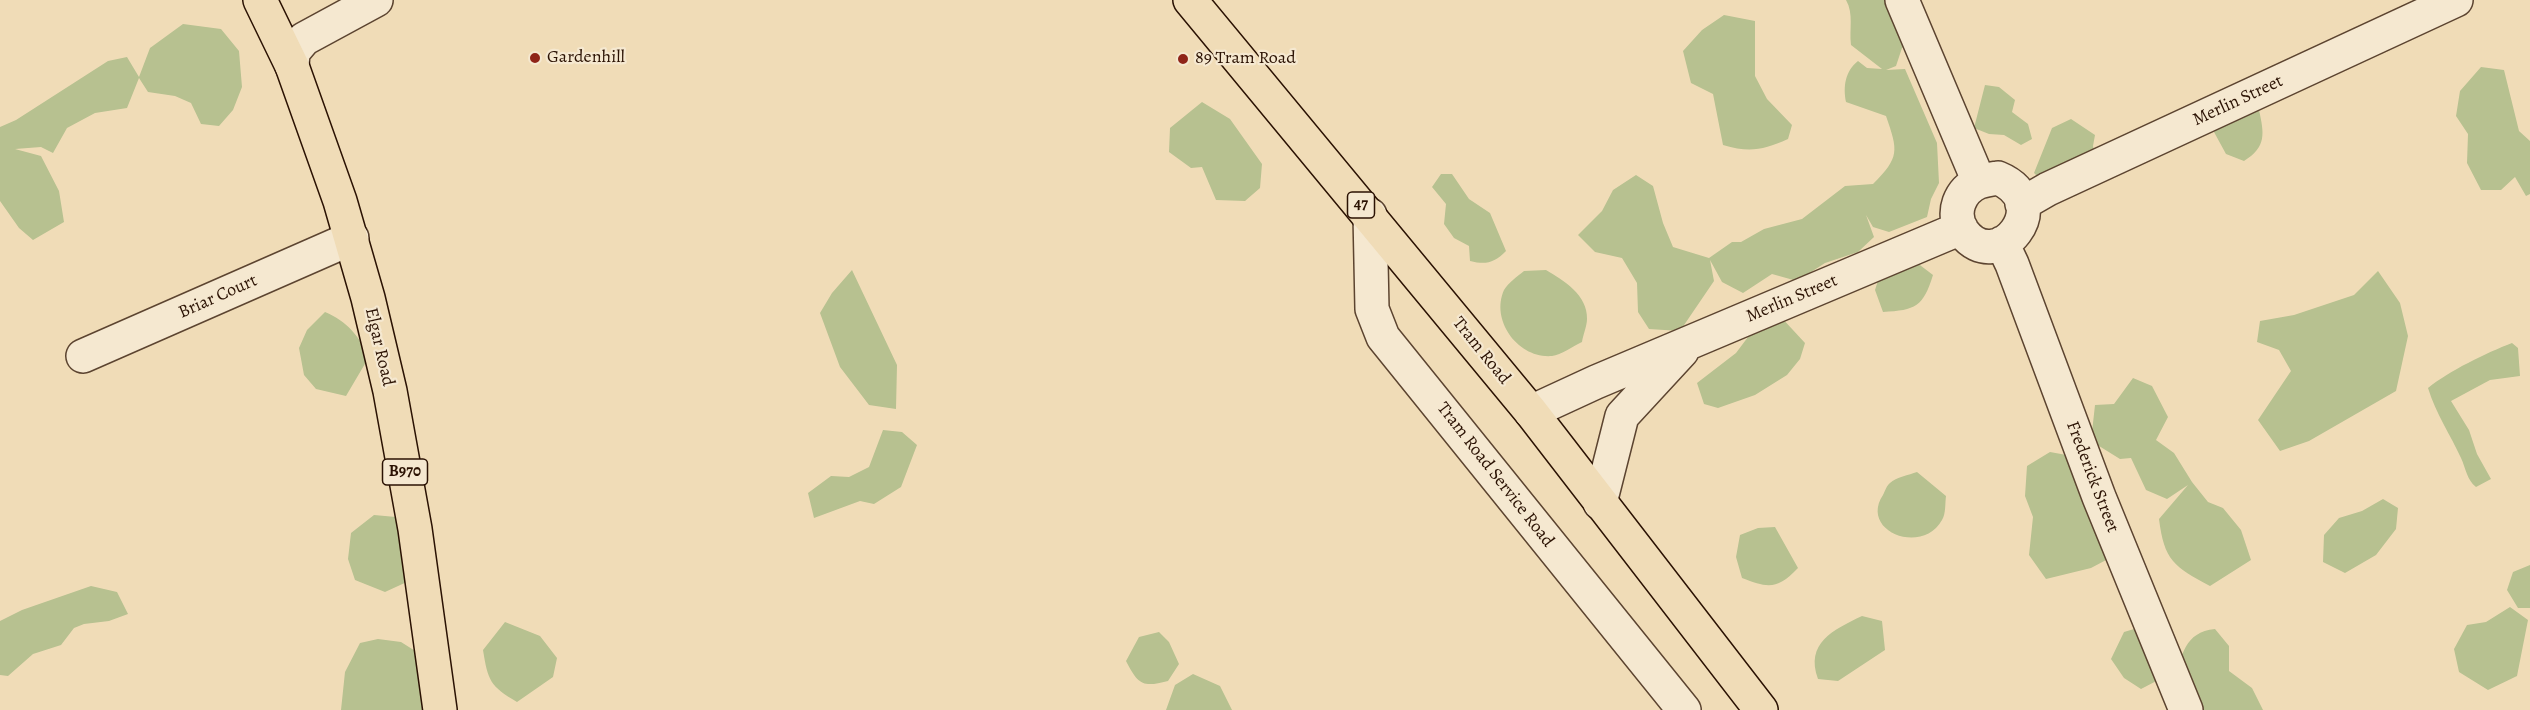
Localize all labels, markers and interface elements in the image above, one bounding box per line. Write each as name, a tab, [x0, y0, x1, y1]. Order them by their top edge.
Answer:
place label: Gardenhill	[547, 47, 625, 69]
place label: 89 Tram Road	[1195, 48, 1296, 70]
marker: Gardenhill	[528, 51, 542, 65]
marker: 89 Tram Road	[1176, 52, 1190, 66]
street label: Merlin Street	[2189, 71, 2287, 131]
road number: 47	[1348, 192, 1374, 218]
street label: Briar Court	[175, 270, 261, 324]
street label: Merlin Street	[1743, 270, 1841, 328]
street label: Elgar Road	[359, 306, 399, 388]
street label: Tram Road	[1447, 313, 1515, 389]
street label: Tram Road Service Road	[1432, 398, 1558, 552]
street label: Frederick Street	[2061, 418, 2123, 536]
road number: B970	[382, 459, 428, 485]

